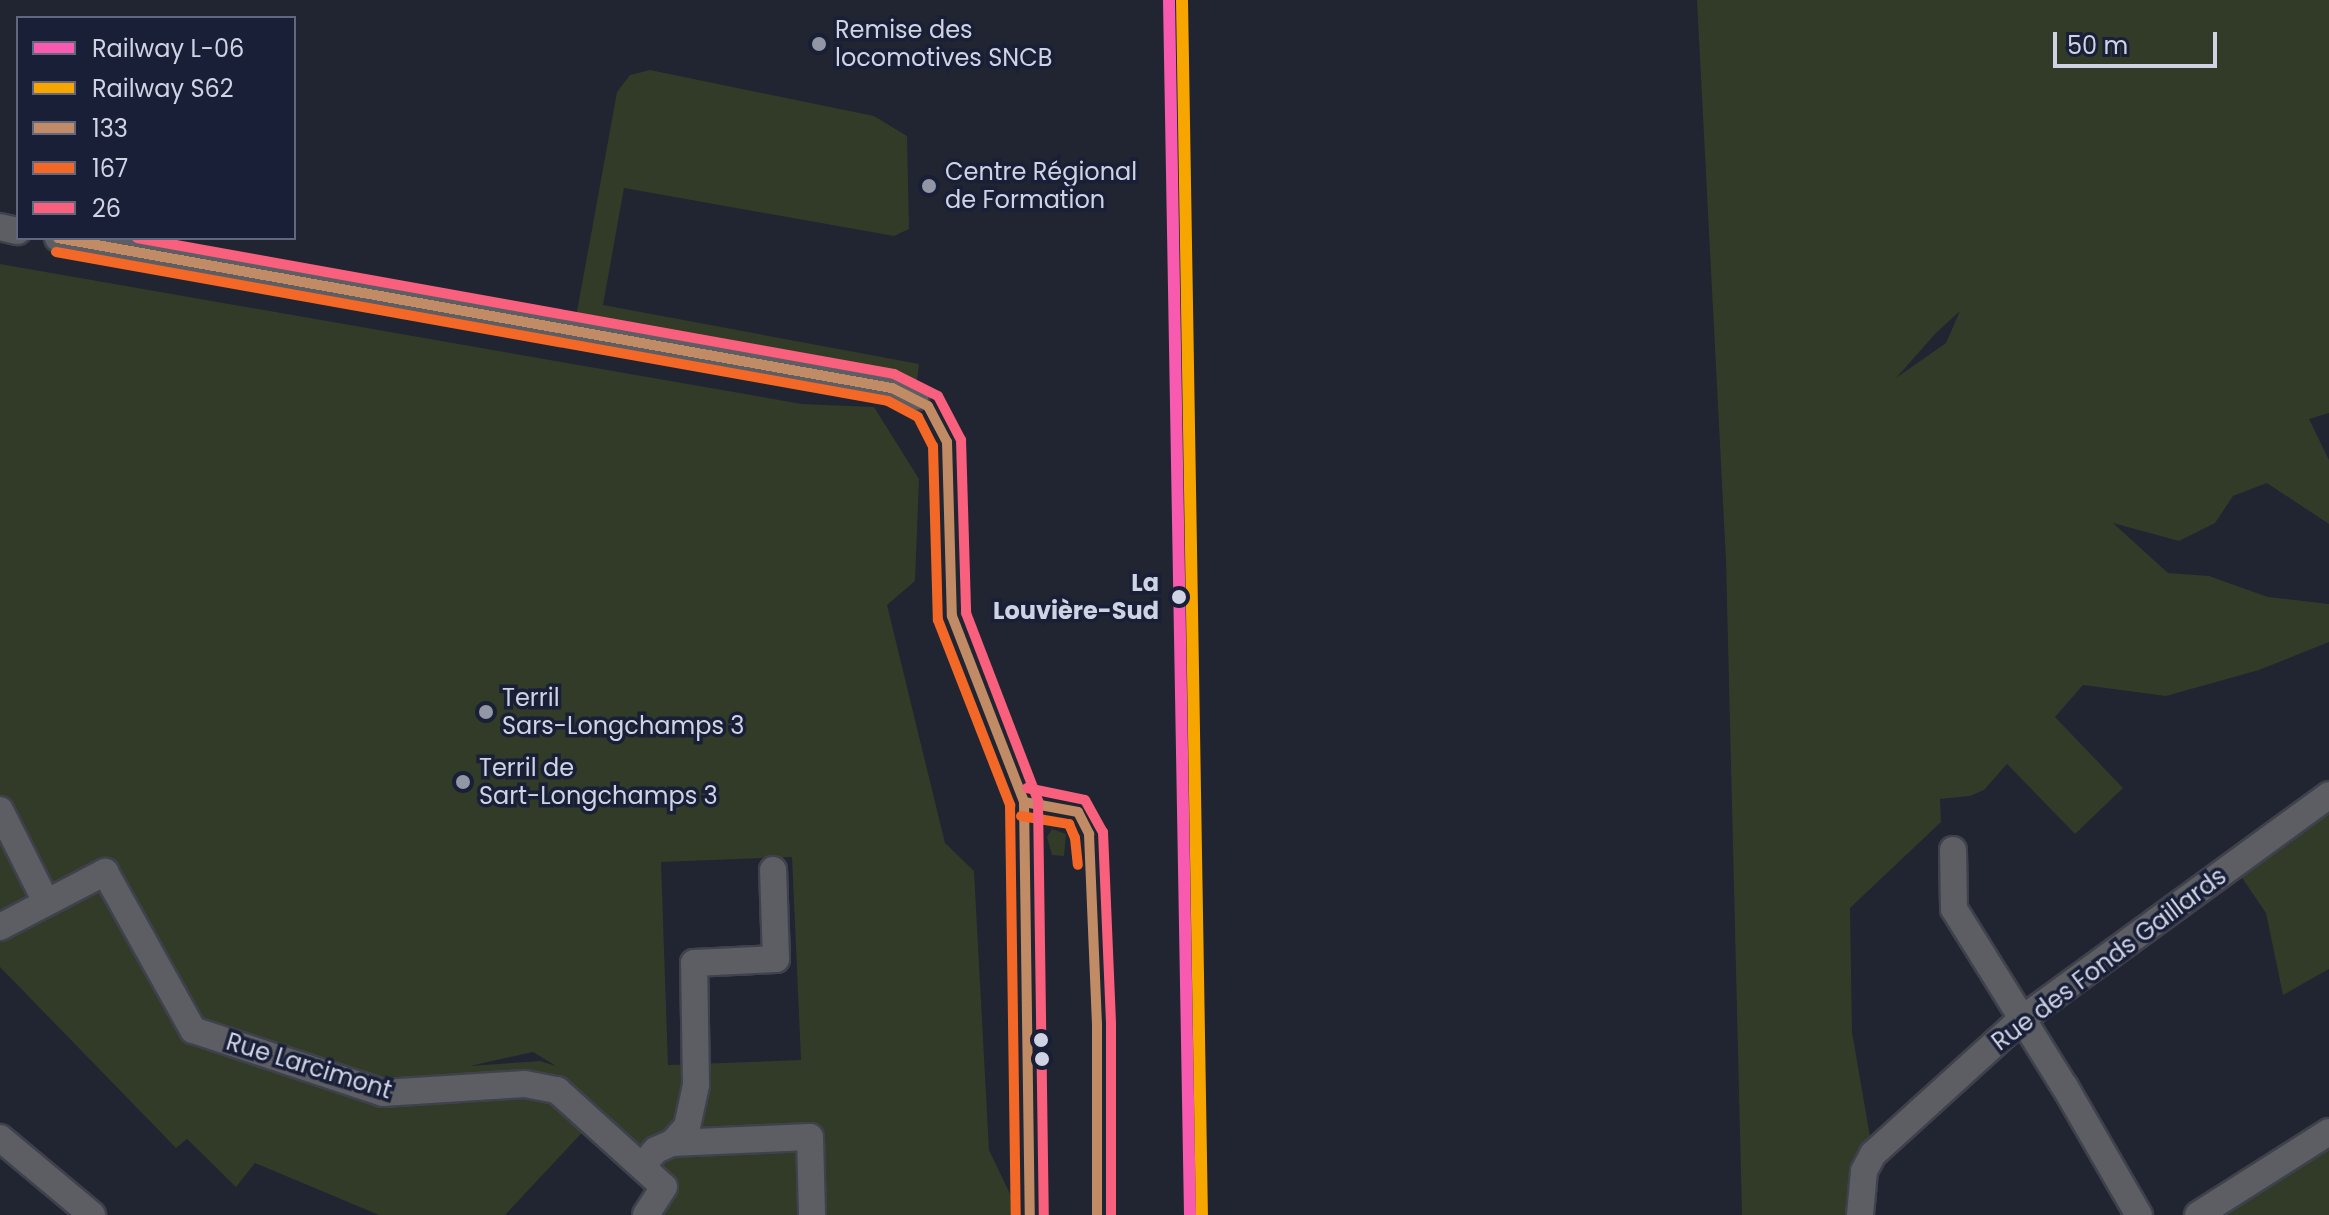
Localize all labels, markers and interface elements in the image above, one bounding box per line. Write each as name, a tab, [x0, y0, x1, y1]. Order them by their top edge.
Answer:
legend	[16, 16, 296, 240]
place label: Remise des locomotives SNCB	[835, 16, 1052, 72]
scale bar	[2057, 16, 2221, 66]
text: 50 m	[2067, 29, 2128, 62]
text: Railway L-06	[92, 32, 244, 65]
marker: Remise des locomotives SNCB	[810, 35, 828, 53]
text: Railway S62	[92, 72, 234, 105]
text: 133	[92, 112, 128, 145]
text: 167	[92, 152, 128, 185]
place label: Centre Régional de Formation	[945, 158, 1137, 214]
marker: Centre Régional de Formation	[920, 177, 938, 195]
text: 26	[92, 192, 121, 225]
place label: La Louvière-Sud	[993, 569, 1159, 625]
marker: La Louvière-Sud	[1166, 584, 1192, 610]
place label: Terril Sars-Longchamps 3	[502, 684, 744, 740]
marker: Terril Sars-Longchamps 3	[477, 703, 495, 721]
place label: Terril de Sart-Longchamps 3	[479, 754, 718, 810]
marker: Terril de Sart-Longchamps 3	[454, 773, 472, 791]
street label: Rue des Fonds Gaillards	[1986, 862, 2232, 1056]
street label: Rue Larcimont	[223, 1027, 395, 1105]
unlabelled marker	[1033, 1032, 1049, 1048]
unlabelled marker	[1034, 1051, 1050, 1067]

